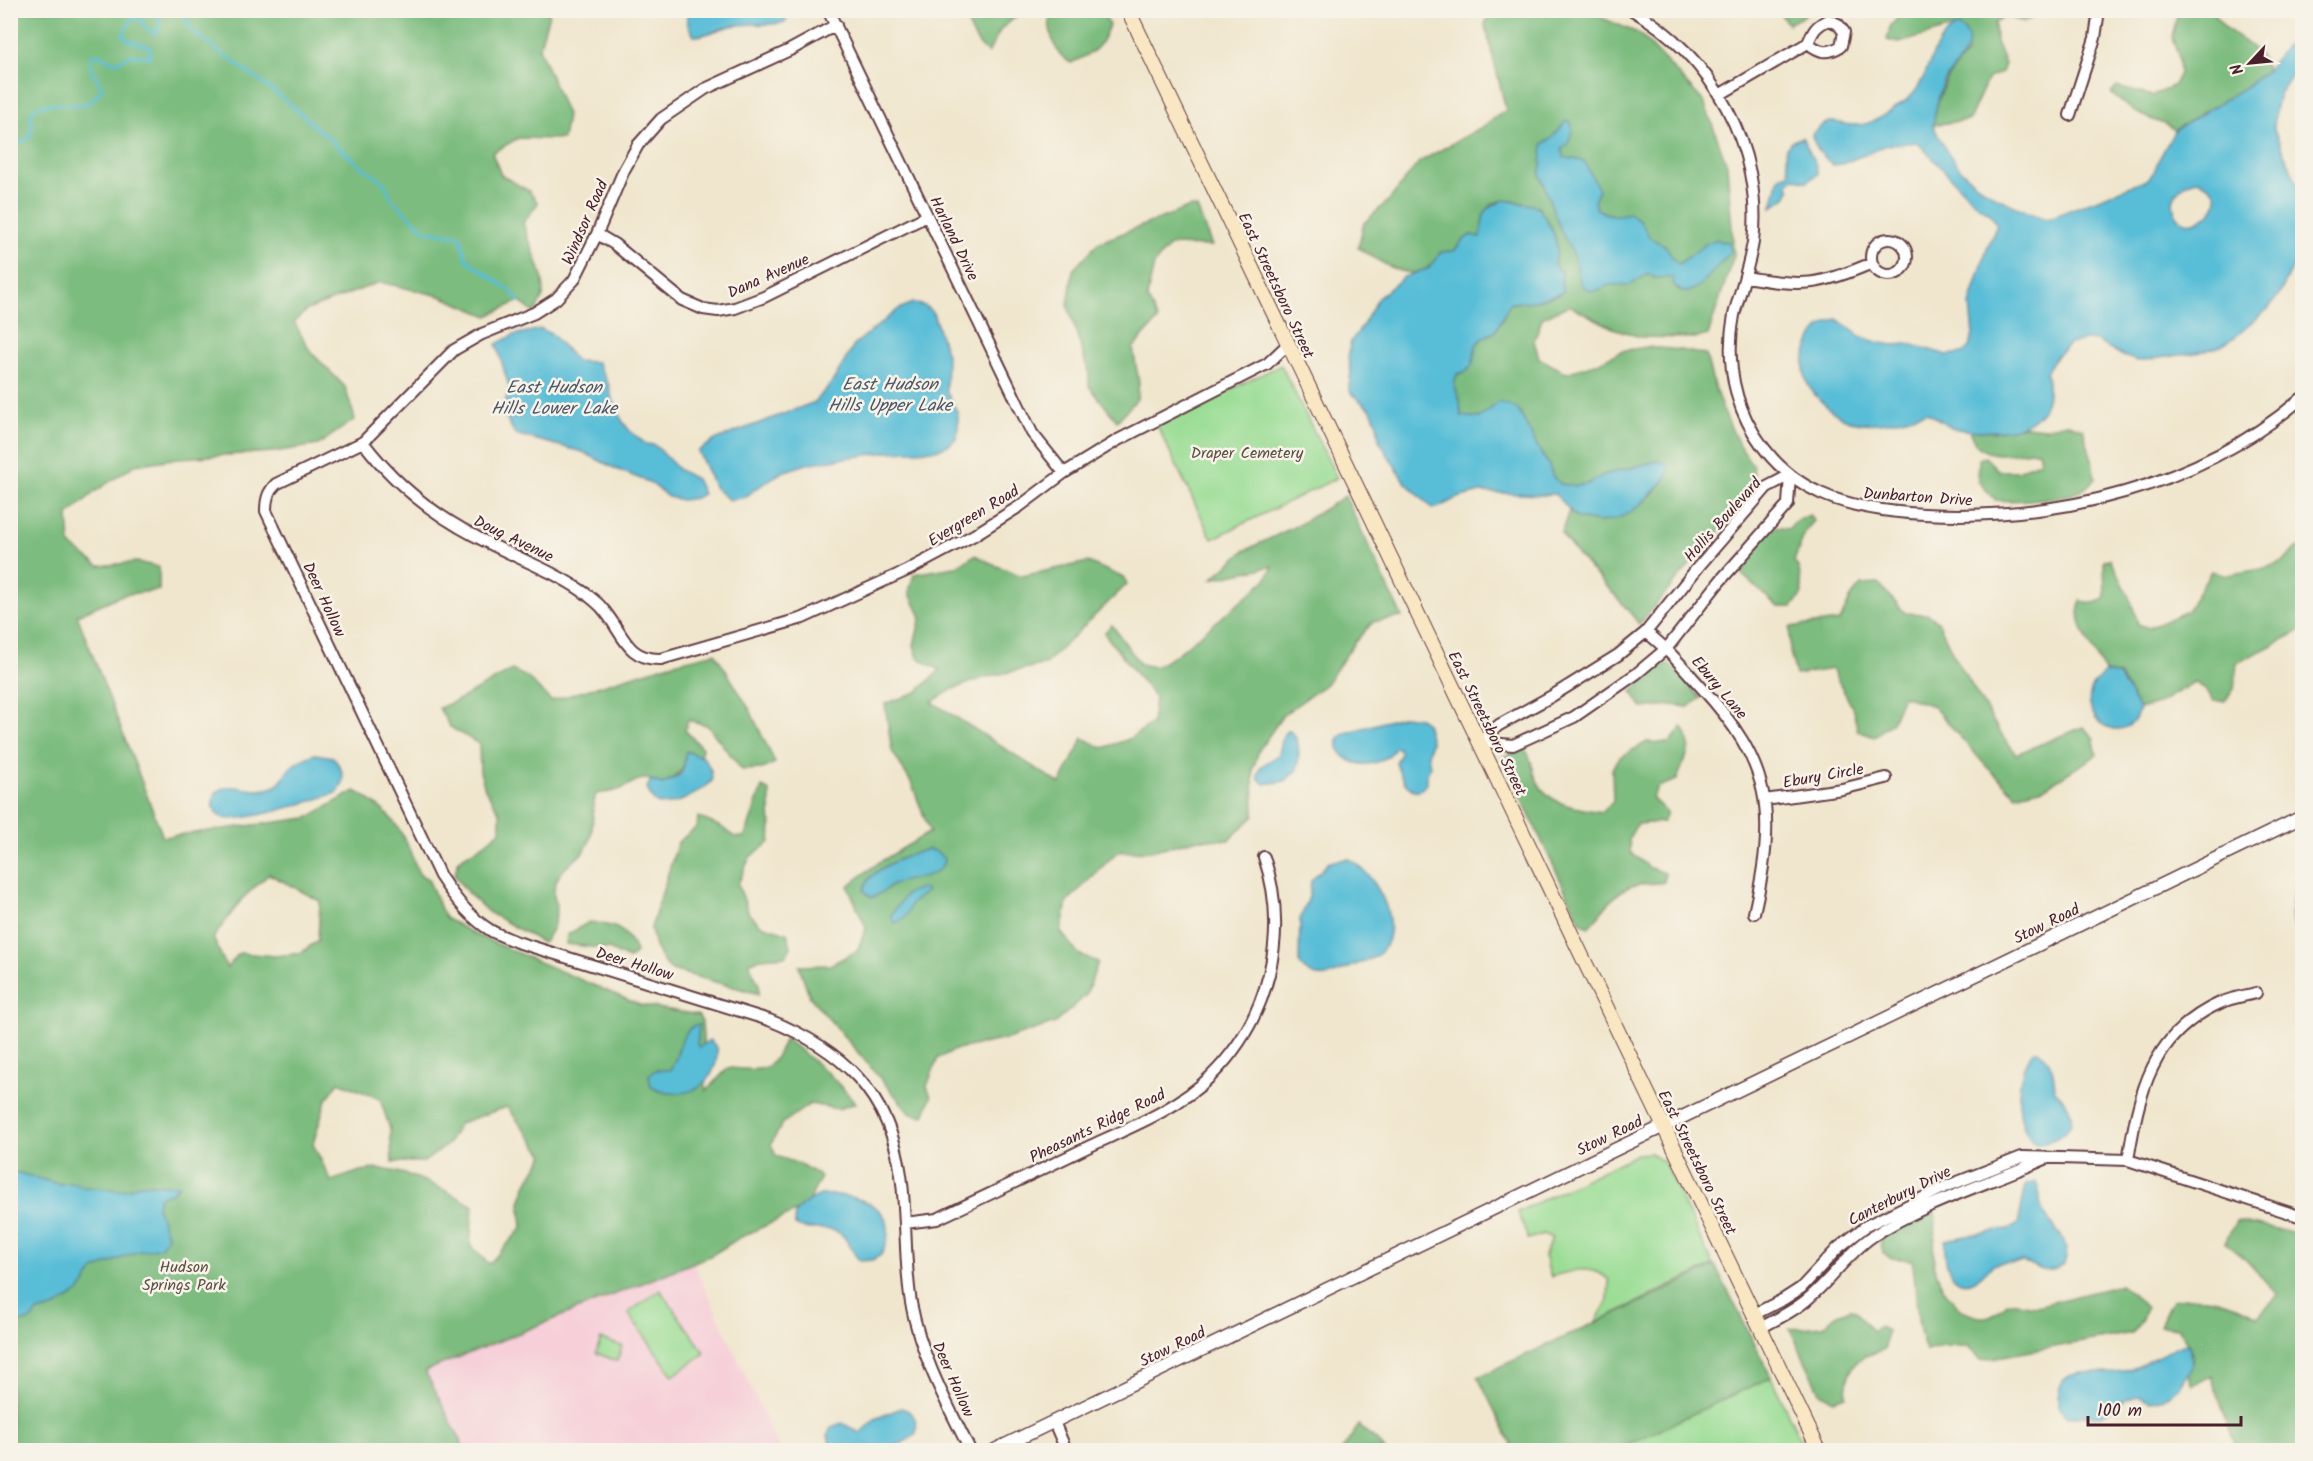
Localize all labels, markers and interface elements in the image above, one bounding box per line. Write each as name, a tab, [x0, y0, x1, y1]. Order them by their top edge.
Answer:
north arrow	[2220, 33, 2280, 93]
text: N	[2224, 59, 2251, 79]
street label: Windsor Road	[556, 175, 616, 269]
street label: Harland Drive	[922, 192, 985, 285]
street label: East Streetsboro Street	[1231, 208, 1321, 364]
street label: Dana Avenue	[724, 247, 814, 306]
water label: East Hudson Hills Upper Lake	[828, 371, 954, 421]
water label: East Hudson Hills Lower Lake	[491, 374, 619, 424]
park label: Draper Cemetery	[1191, 441, 1304, 466]
street label: Hollis Boulevard	[1678, 471, 1769, 568]
street label: Evergreen Road	[923, 479, 1025, 554]
street label: Dunbarton Drive	[1862, 481, 1973, 514]
street label: Doug Avenue	[469, 509, 558, 570]
street label: Deer Hollow	[295, 558, 352, 641]
street label: East Streetsboro Street	[1441, 647, 1533, 801]
street label: Ebury Lane	[1685, 651, 1753, 725]
street label: Ebury Circle	[1781, 757, 1866, 796]
street label: Stow Road	[2009, 897, 2085, 951]
street label: Deer Hollow	[593, 941, 677, 988]
street label: Pheasants Ridge Road	[1025, 1082, 1171, 1170]
street label: East Streetsboro Street	[1651, 1086, 1743, 1240]
street label: Stow Road	[1572, 1109, 1648, 1163]
street label: Canterbury Drive	[1844, 1160, 1956, 1233]
park label: Hudson Springs Park	[142, 1255, 226, 1298]
street label: Stow Road	[1135, 1320, 1211, 1374]
street label: Deer Hollow	[925, 1338, 980, 1422]
scale bar	[2088, 1389, 2241, 1427]
text: 100 m	[2097, 1397, 2142, 1426]

